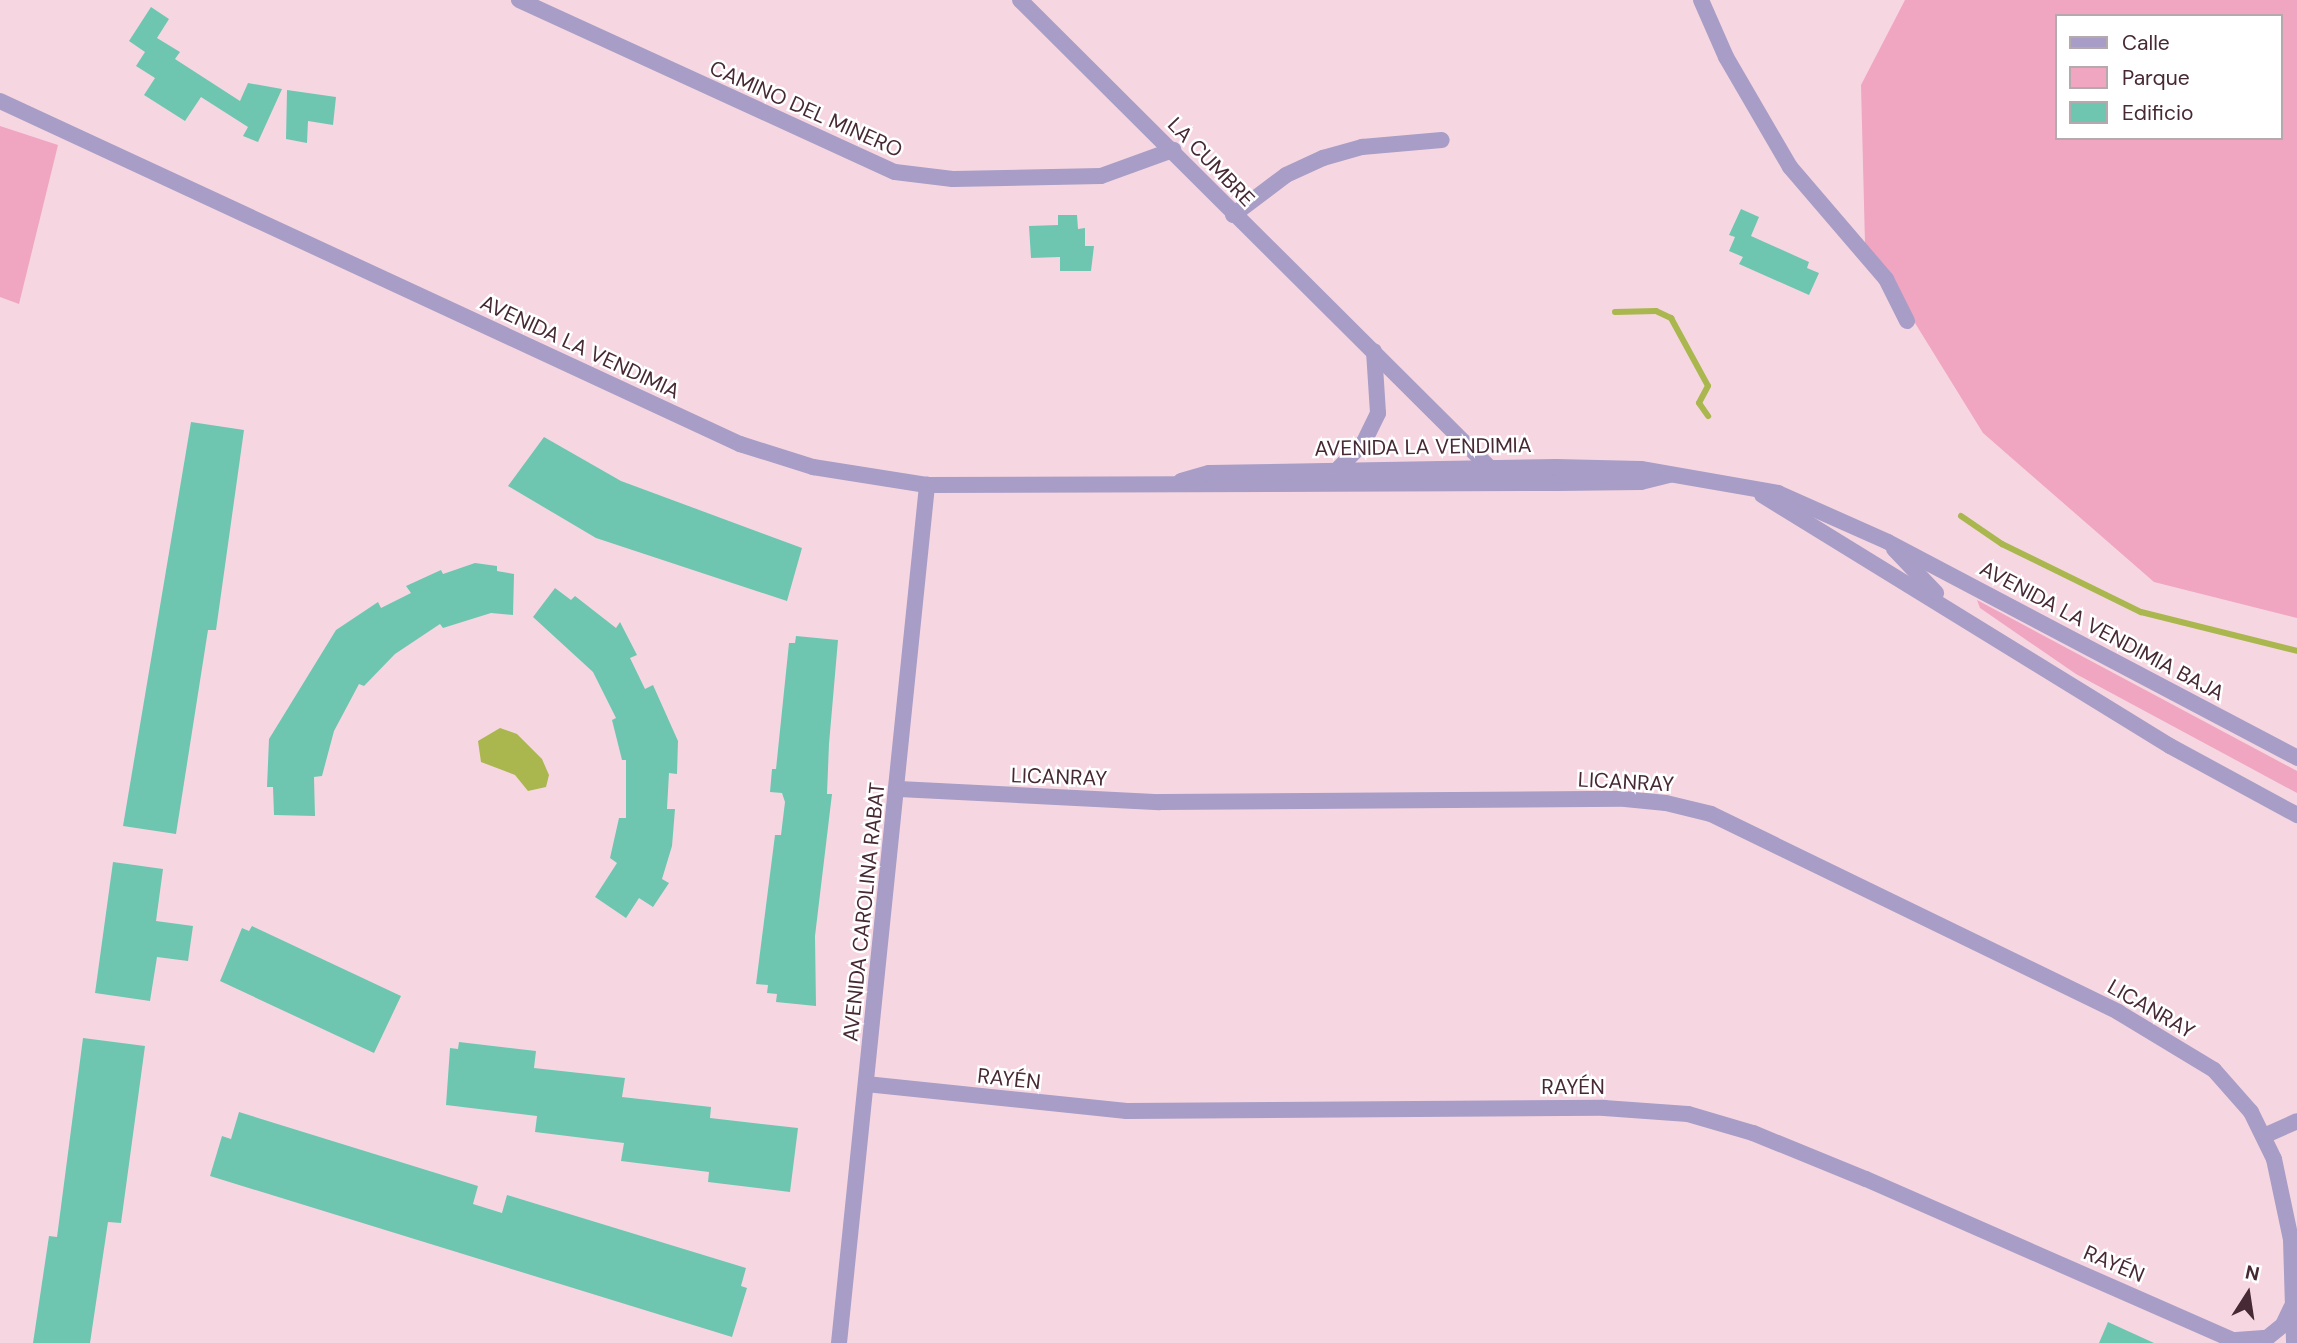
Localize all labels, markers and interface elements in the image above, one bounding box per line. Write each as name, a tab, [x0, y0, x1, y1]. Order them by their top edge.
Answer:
legend	[2056, 14, 2283, 140]
text: Calle	[2122, 29, 2170, 57]
street label: CAMINO DEL MINERO	[706, 55, 906, 163]
text: Parque	[2122, 64, 2190, 92]
text: Edificio	[2122, 99, 2193, 127]
street label: LA CUMBRE	[1162, 112, 1260, 212]
street label: AVENIDA LA VENDIMIA	[476, 290, 684, 404]
street label: AVENIDA LA VENDIMIA	[1314, 433, 1532, 461]
street label: AVENIDA LA VENDIMIA BAJA	[1976, 556, 2228, 706]
street label: LICANRAY	[1010, 763, 1108, 791]
street label: LICANRAY	[1577, 767, 1675, 797]
street label: AVENIDA CAROLINA RABAT	[838, 781, 890, 1043]
street label: LICANRAY	[2103, 974, 2199, 1044]
street label: RAYÉN	[976, 1063, 1042, 1095]
street label: RAYÉN	[1541, 1074, 1605, 1100]
street label: RAYÉN	[2080, 1240, 2148, 1288]
north arrow	[2213, 1259, 2283, 1329]
text: N	[2243, 1259, 2262, 1287]

